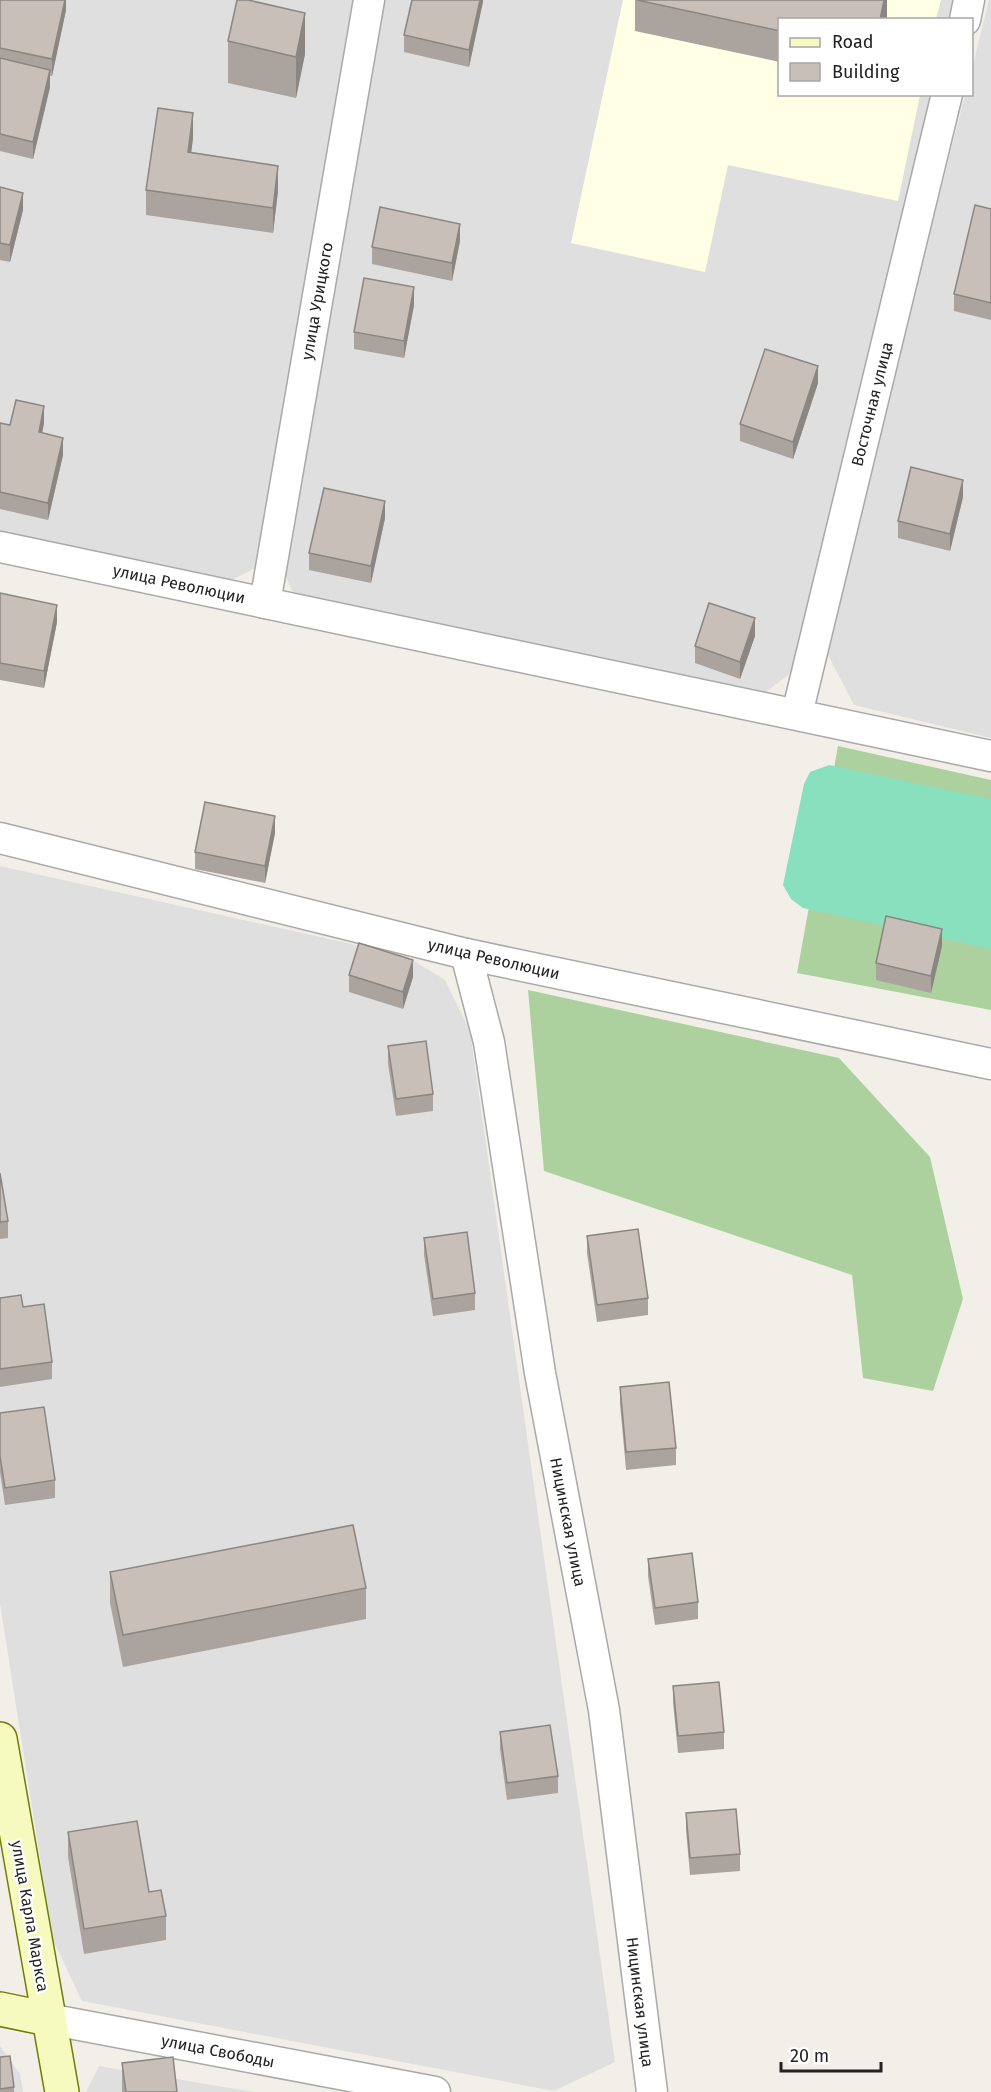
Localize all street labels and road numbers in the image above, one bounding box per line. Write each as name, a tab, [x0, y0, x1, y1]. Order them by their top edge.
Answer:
street label: улица Урицкого	[297, 241, 337, 361]
street label: Восточная улица	[847, 340, 897, 468]
street label: улица Революции	[111, 561, 247, 607]
street label: улица Революции	[426, 935, 562, 983]
street label: Ницинская улица	[546, 1456, 590, 1588]
street label: улица Карла Маркса	[7, 1839, 53, 1993]
street label: Ницинская улица	[623, 1936, 657, 2068]
street label: улица Свободы	[160, 2031, 276, 2071]

